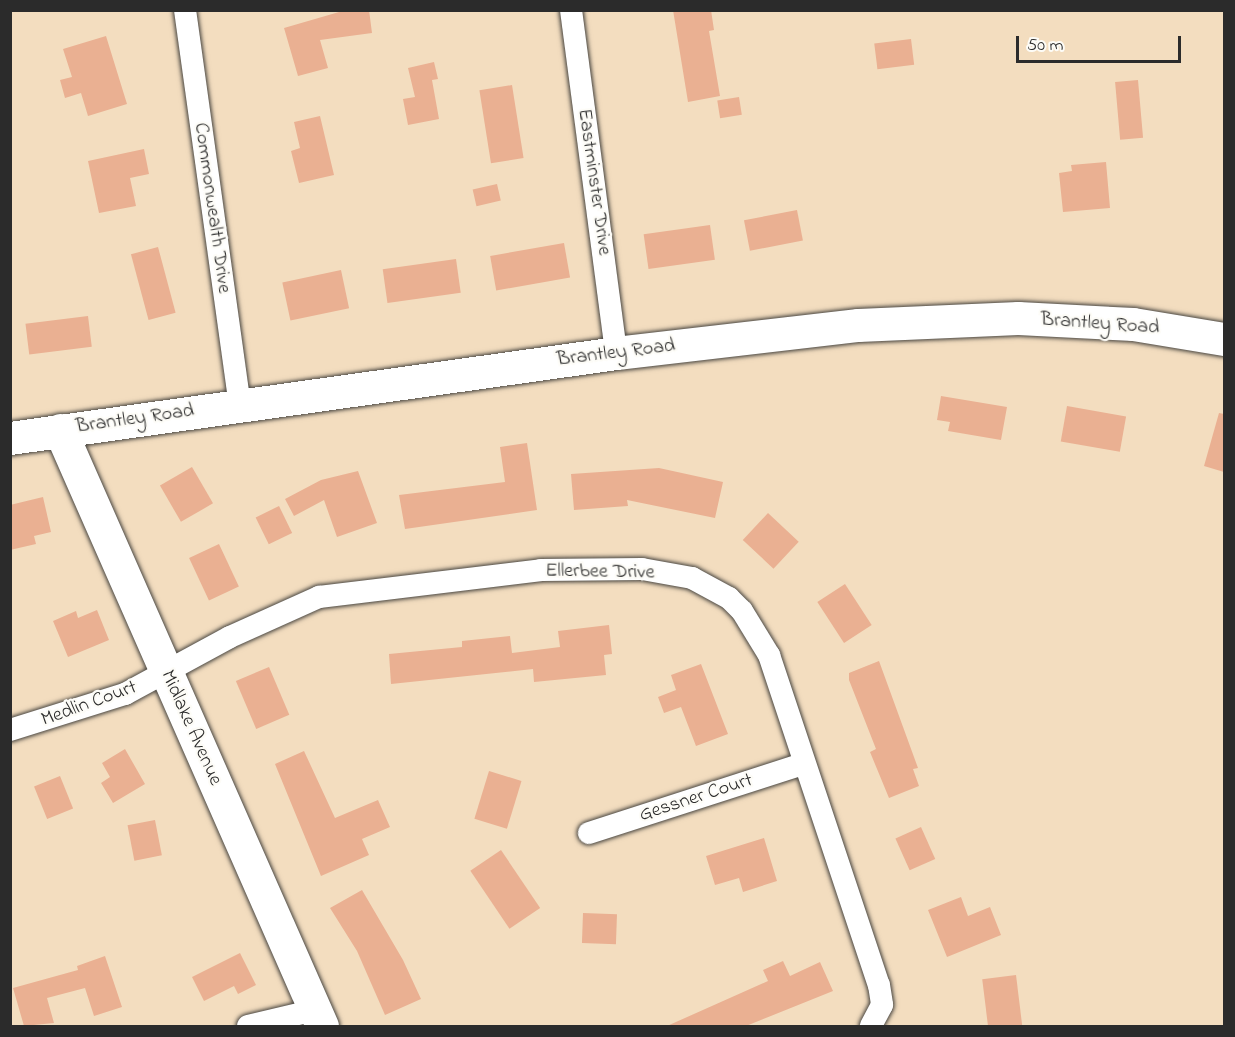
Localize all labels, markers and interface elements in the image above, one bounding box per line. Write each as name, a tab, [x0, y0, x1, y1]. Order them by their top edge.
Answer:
scale bar	[1019, 24, 1184, 62]
text: 50 m	[1027, 33, 1064, 59]
street label: Eastminster Drive	[572, 107, 616, 257]
street label: Commonwealth Drive	[188, 121, 236, 295]
street label: Brantley Road	[1040, 308, 1160, 340]
street label: Brantley Road	[555, 334, 677, 372]
street label: Brantley Road	[74, 399, 196, 439]
street label: Ellerbee Drive	[545, 559, 655, 585]
street label: Midlake Avenue	[155, 667, 227, 789]
street label: Medlin Court	[38, 676, 140, 732]
street label: Gessner Court	[636, 768, 756, 828]

